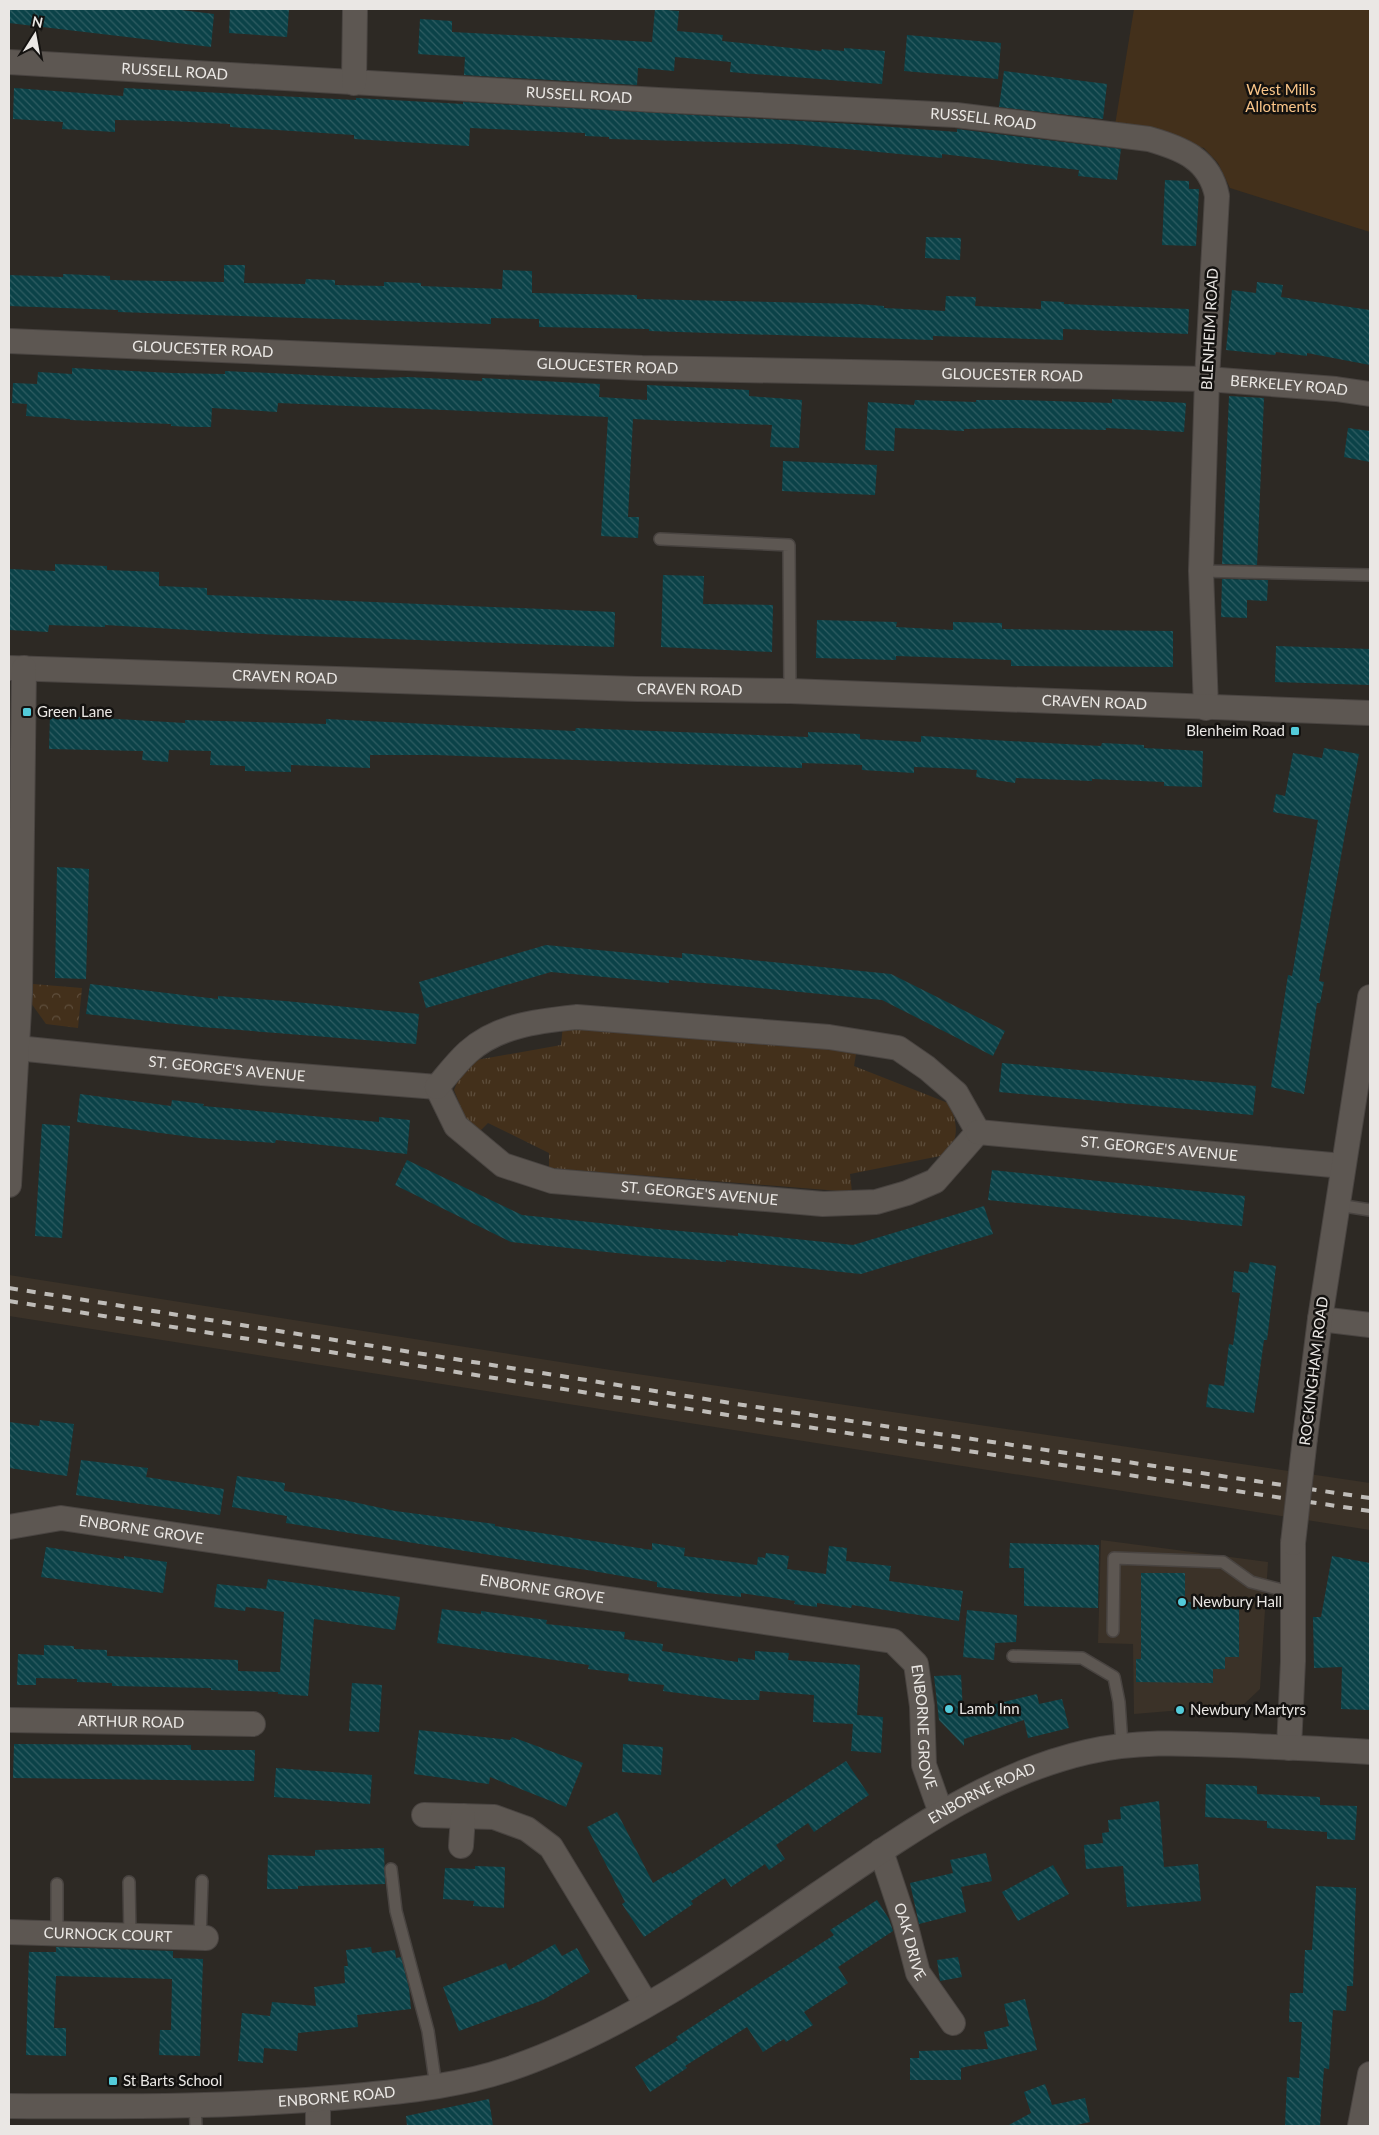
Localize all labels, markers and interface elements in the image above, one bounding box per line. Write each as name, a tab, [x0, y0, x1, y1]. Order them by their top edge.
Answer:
north arrow	[10, 10, 60, 60]
text: N	[31, 12, 44, 31]
street label: RUSSELL ROAD	[121, 59, 229, 83]
park label: West Mills Allotments	[1245, 80, 1317, 115]
street label: RUSSELL ROAD	[525, 82, 633, 106]
street label: RUSSELL ROAD	[930, 104, 1038, 133]
street label: BLENHEIM ROAD	[1197, 267, 1221, 390]
street label: GLOUCESTER ROAD	[132, 336, 274, 360]
street label: GLOUCESTER ROAD	[536, 354, 678, 377]
street label: GLOUCESTER ROAD	[941, 364, 1083, 385]
street label: BERKELEY ROAD	[1230, 371, 1349, 399]
street label: CRAVEN ROAD	[232, 665, 338, 687]
street label: CRAVEN ROAD	[637, 679, 743, 698]
street label: CRAVEN ROAD	[1041, 691, 1148, 713]
place label: Green Lane	[37, 702, 113, 720]
marker: Green Lane	[21, 706, 33, 718]
place label: Blenheim Road	[1186, 721, 1285, 739]
marker: Blenheim Road	[1289, 725, 1301, 737]
street label: ST. GEORGE'S AVENUE	[148, 1051, 306, 1084]
street label: ST. GEORGE'S AVENUE	[1080, 1132, 1239, 1164]
street label: ST. GEORGE'S AVENUE	[620, 1177, 779, 1208]
street label: ROCKINGHAM ROAD	[1295, 1295, 1331, 1446]
street label: ENBORNE GROVE	[78, 1511, 205, 1547]
street label: ENBORNE GROVE	[478, 1570, 606, 1606]
place label: Newbury Hall	[1192, 1592, 1282, 1610]
marker: Newbury Hall	[1176, 1596, 1188, 1608]
street label: ENBORNE GROVE	[908, 1663, 942, 1791]
place label: Lamb Inn	[959, 1699, 1020, 1717]
place label: Newbury Martyrs	[1190, 1700, 1306, 1718]
marker: Lamb Inn	[943, 1703, 955, 1715]
marker: Newbury Martyrs	[1174, 1704, 1186, 1716]
street label: ARTHUR ROAD	[78, 1711, 184, 1731]
street label: ENBORNE ROAD	[924, 1758, 1038, 1827]
street label: OAK DRIVE	[891, 1900, 930, 1983]
street label: CURNOCK COURT	[43, 1923, 173, 1945]
place label: St Barts School	[123, 2071, 222, 2089]
marker: St Barts School	[107, 2075, 119, 2087]
street label: ENBORNE ROAD	[277, 2082, 396, 2110]

